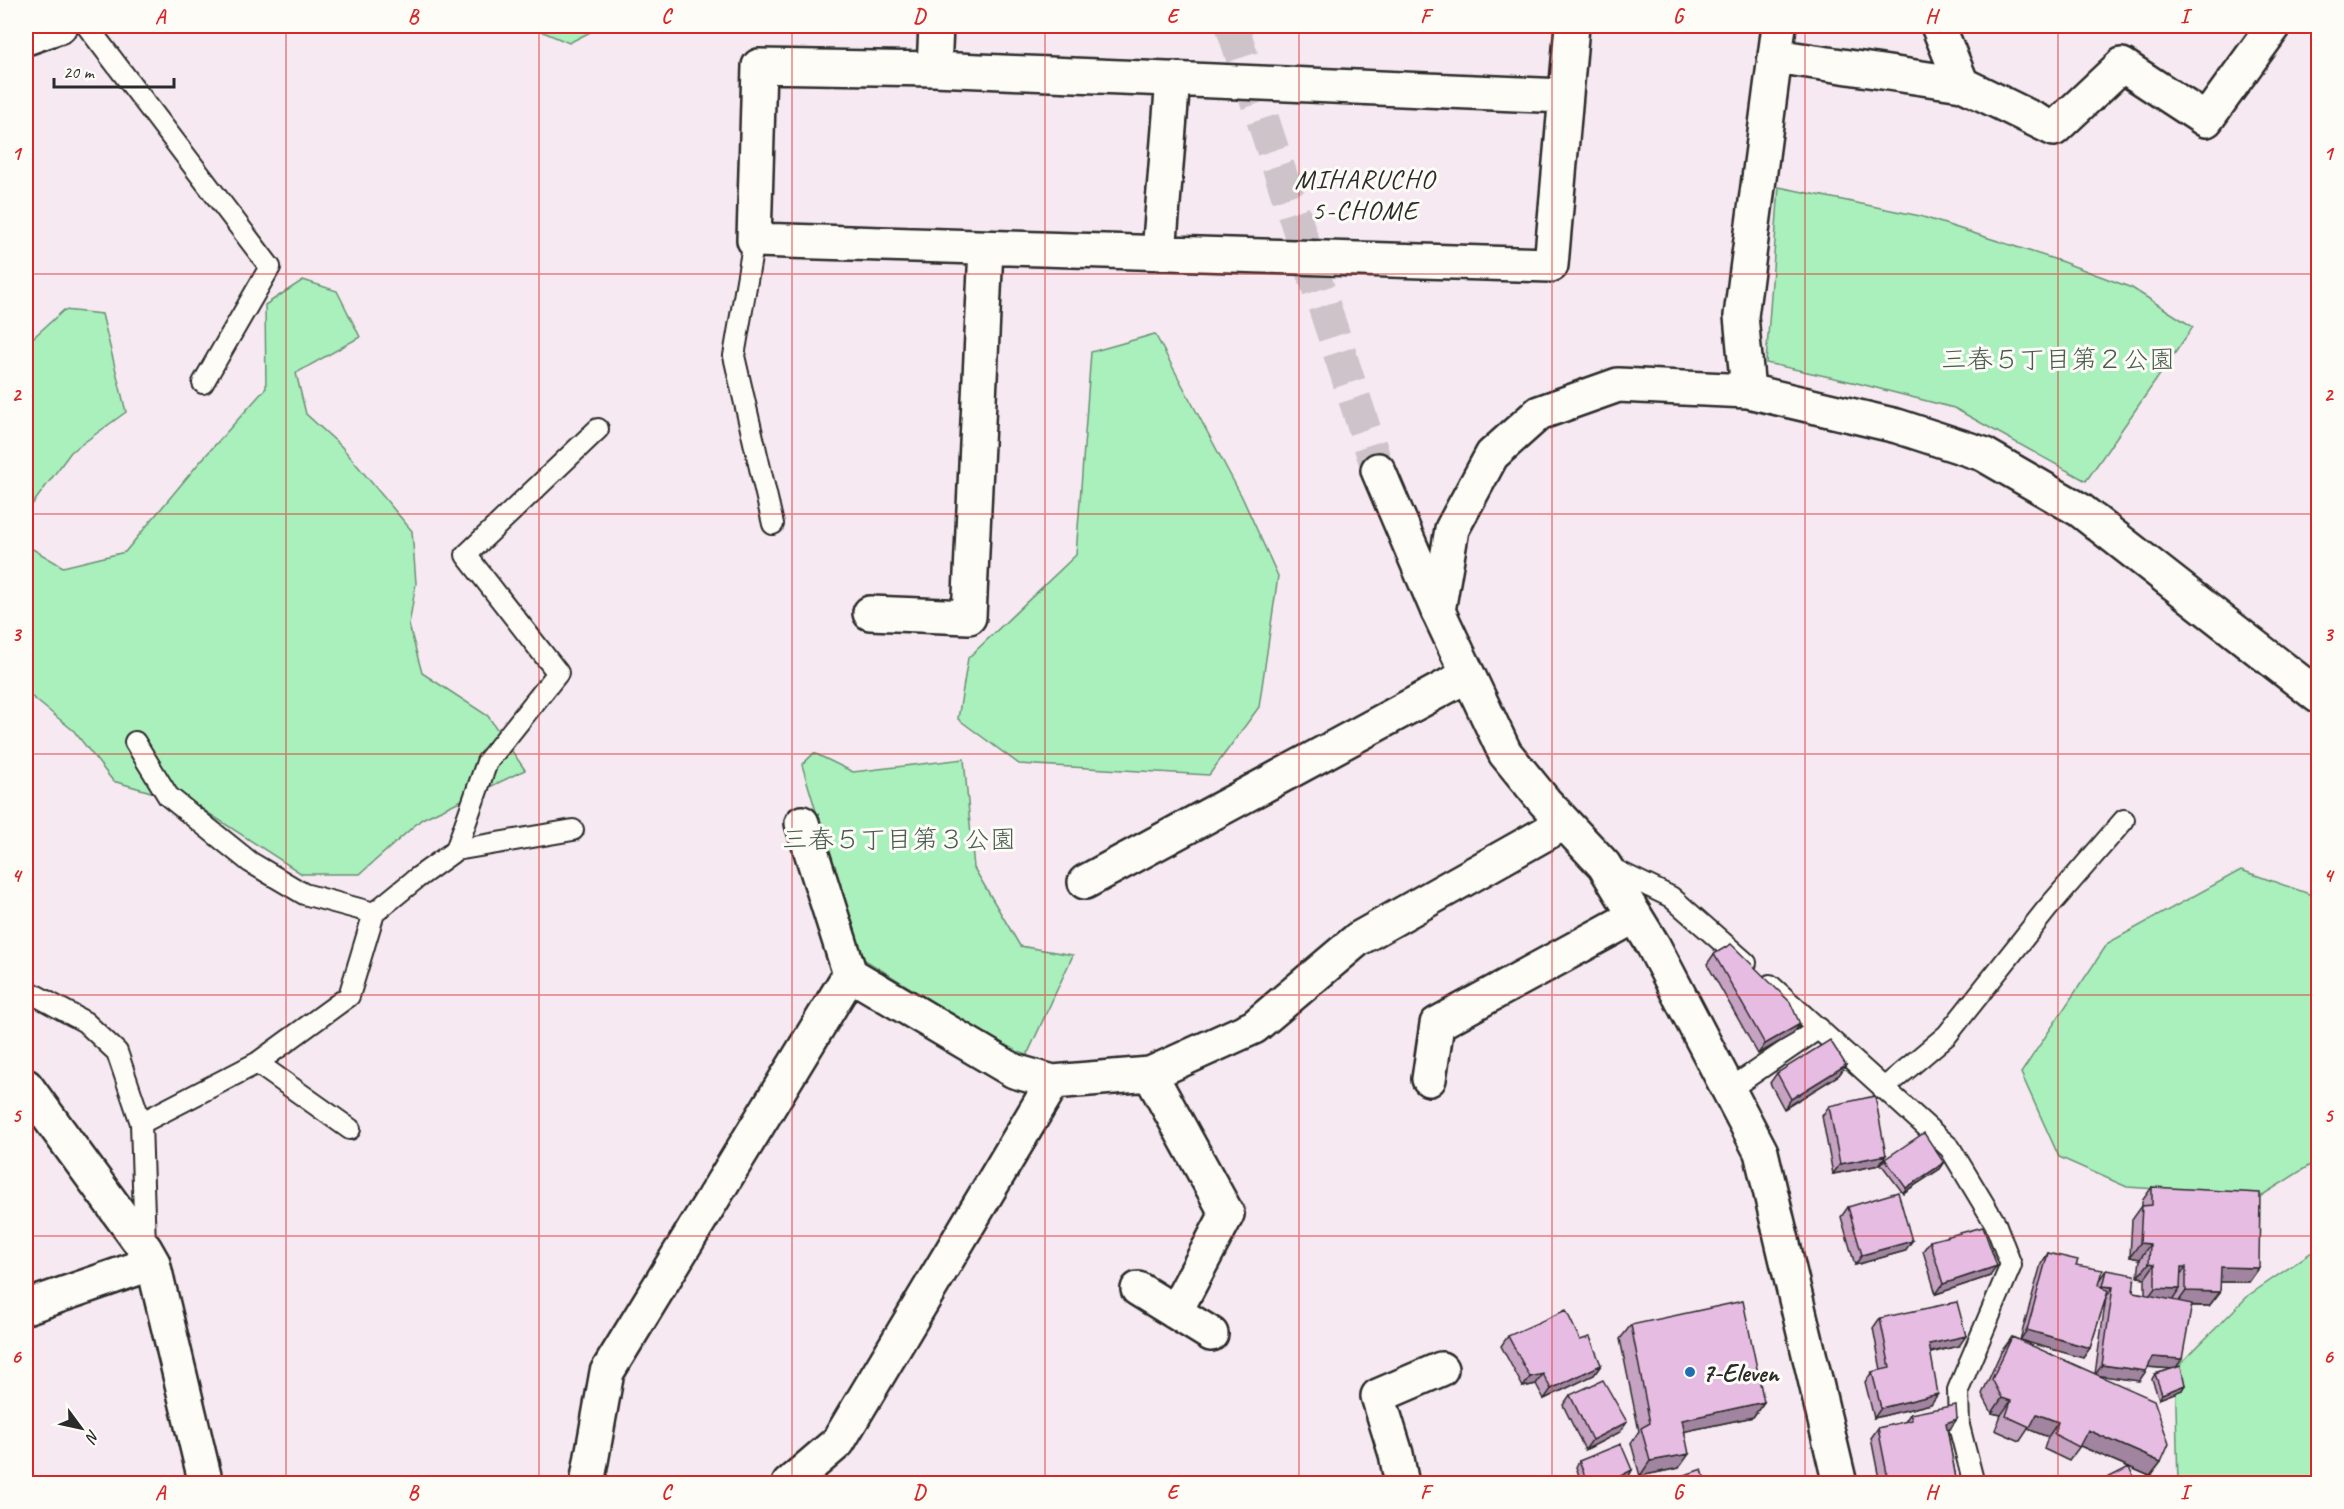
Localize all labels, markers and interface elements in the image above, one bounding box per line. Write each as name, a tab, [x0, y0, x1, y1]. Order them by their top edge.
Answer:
text: A	[155, 4, 167, 29]
text: B	[408, 4, 420, 29]
text: C	[661, 4, 673, 29]
text: D	[913, 4, 927, 29]
text: E	[1167, 4, 1181, 29]
text: F	[1420, 4, 1434, 29]
text: G	[1673, 4, 1686, 29]
text: H	[1925, 4, 1940, 29]
text: I	[2180, 4, 2193, 29]
scale bar	[54, 51, 174, 89]
text: 20 m	[63, 61, 96, 83]
text: 1	[12, 141, 23, 166]
text: 1	[2324, 141, 2335, 166]
district label: MIHARUCHO 5-CHOME	[1295, 162, 1437, 227]
park label: 三春５丁目第２公園	[1941, 343, 2175, 376]
text: 2	[12, 382, 23, 407]
text: 2	[2324, 382, 2335, 407]
text: 3	[12, 622, 23, 647]
text: 3	[2324, 622, 2335, 647]
park label: 三春５丁目第３公園	[782, 823, 1016, 856]
text: 4	[12, 863, 24, 888]
text: 4	[2324, 863, 2336, 888]
text: 5	[12, 1103, 23, 1128]
text: 5	[2324, 1103, 2335, 1128]
text: 6	[11, 1344, 22, 1369]
text: 6	[2323, 1344, 2334, 1369]
place label: 7-Eleven	[1702, 1356, 1781, 1389]
marker: 7-Eleven	[1683, 1365, 1697, 1379]
north arrow	[51, 1398, 111, 1458]
text: N	[80, 1426, 104, 1448]
text: A	[155, 1480, 167, 1505]
text: B	[408, 1480, 420, 1505]
text: C	[661, 1480, 673, 1505]
text: D	[913, 1480, 927, 1505]
text: E	[1167, 1480, 1181, 1505]
text: F	[1420, 1480, 1434, 1505]
text: G	[1673, 1480, 1686, 1505]
text: H	[1925, 1480, 1940, 1505]
text: I	[2180, 1480, 2193, 1505]

